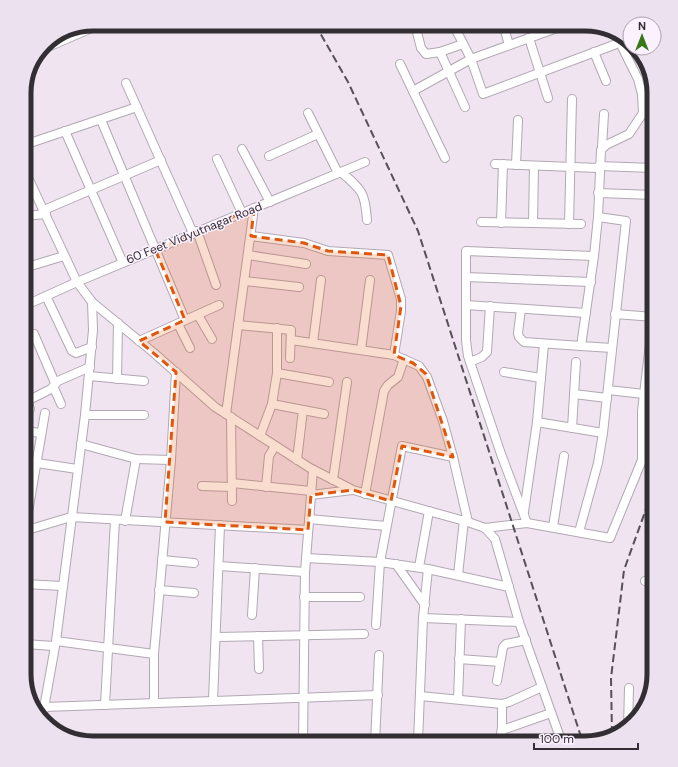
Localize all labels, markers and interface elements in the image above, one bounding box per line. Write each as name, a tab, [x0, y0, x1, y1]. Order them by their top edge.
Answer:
north arrow	[622, 16, 662, 56]
text: N	[638, 19, 646, 33]
street label: 60 Feet Vidyutnagar Road	[124, 198, 264, 268]
scale bar	[534, 725, 638, 751]
text: 100 m	[540, 731, 574, 747]

